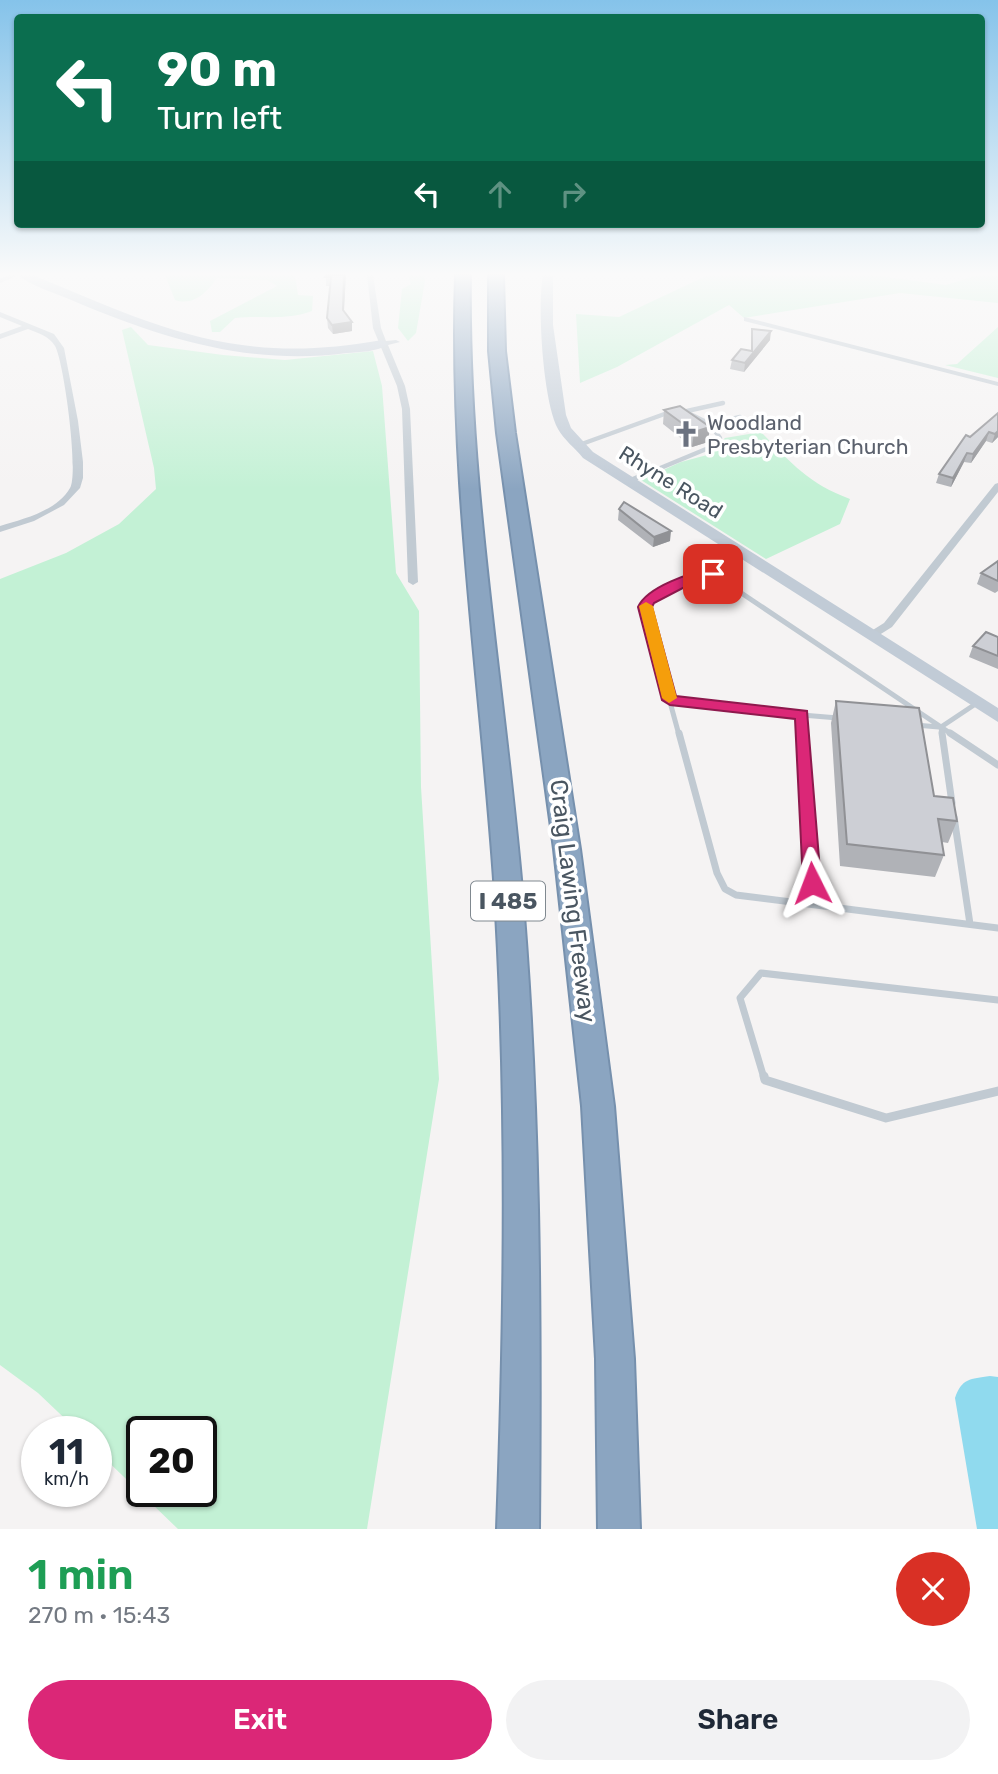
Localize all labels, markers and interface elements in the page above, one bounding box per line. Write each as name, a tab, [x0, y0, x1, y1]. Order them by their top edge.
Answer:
text: 90 m	[157, 40, 277, 98]
icon: left	[42, 42, 133, 133]
text: Turn left	[157, 99, 282, 137]
icon: left	[408, 175, 446, 213]
icon: ahead	[481, 175, 519, 213]
icon: right	[554, 175, 592, 213]
place label: Woodland Presbyterian Church	[707, 410, 908, 459]
church icon: Woodland Presbyterian Church	[671, 419, 701, 449]
street label: Rhyne Road	[615, 440, 727, 524]
pin	[683, 544, 743, 604]
icon: arrive	[694, 555, 732, 593]
street label: Craig Lawing Freeway	[544, 778, 602, 1024]
position arrow	[775, 846, 849, 920]
road number: I 485	[471, 882, 545, 920]
speed limit sign: 20	[126, 1416, 217, 1507]
text: 11	[49, 1431, 84, 1473]
text: km/h	[44, 1468, 89, 1490]
text: 1 min	[28, 1550, 134, 1600]
button: close	[896, 1552, 970, 1626]
text: 270 m · 15:43	[28, 1601, 170, 1629]
button: Exit	[28, 1680, 492, 1760]
button: Share	[506, 1680, 970, 1760]

